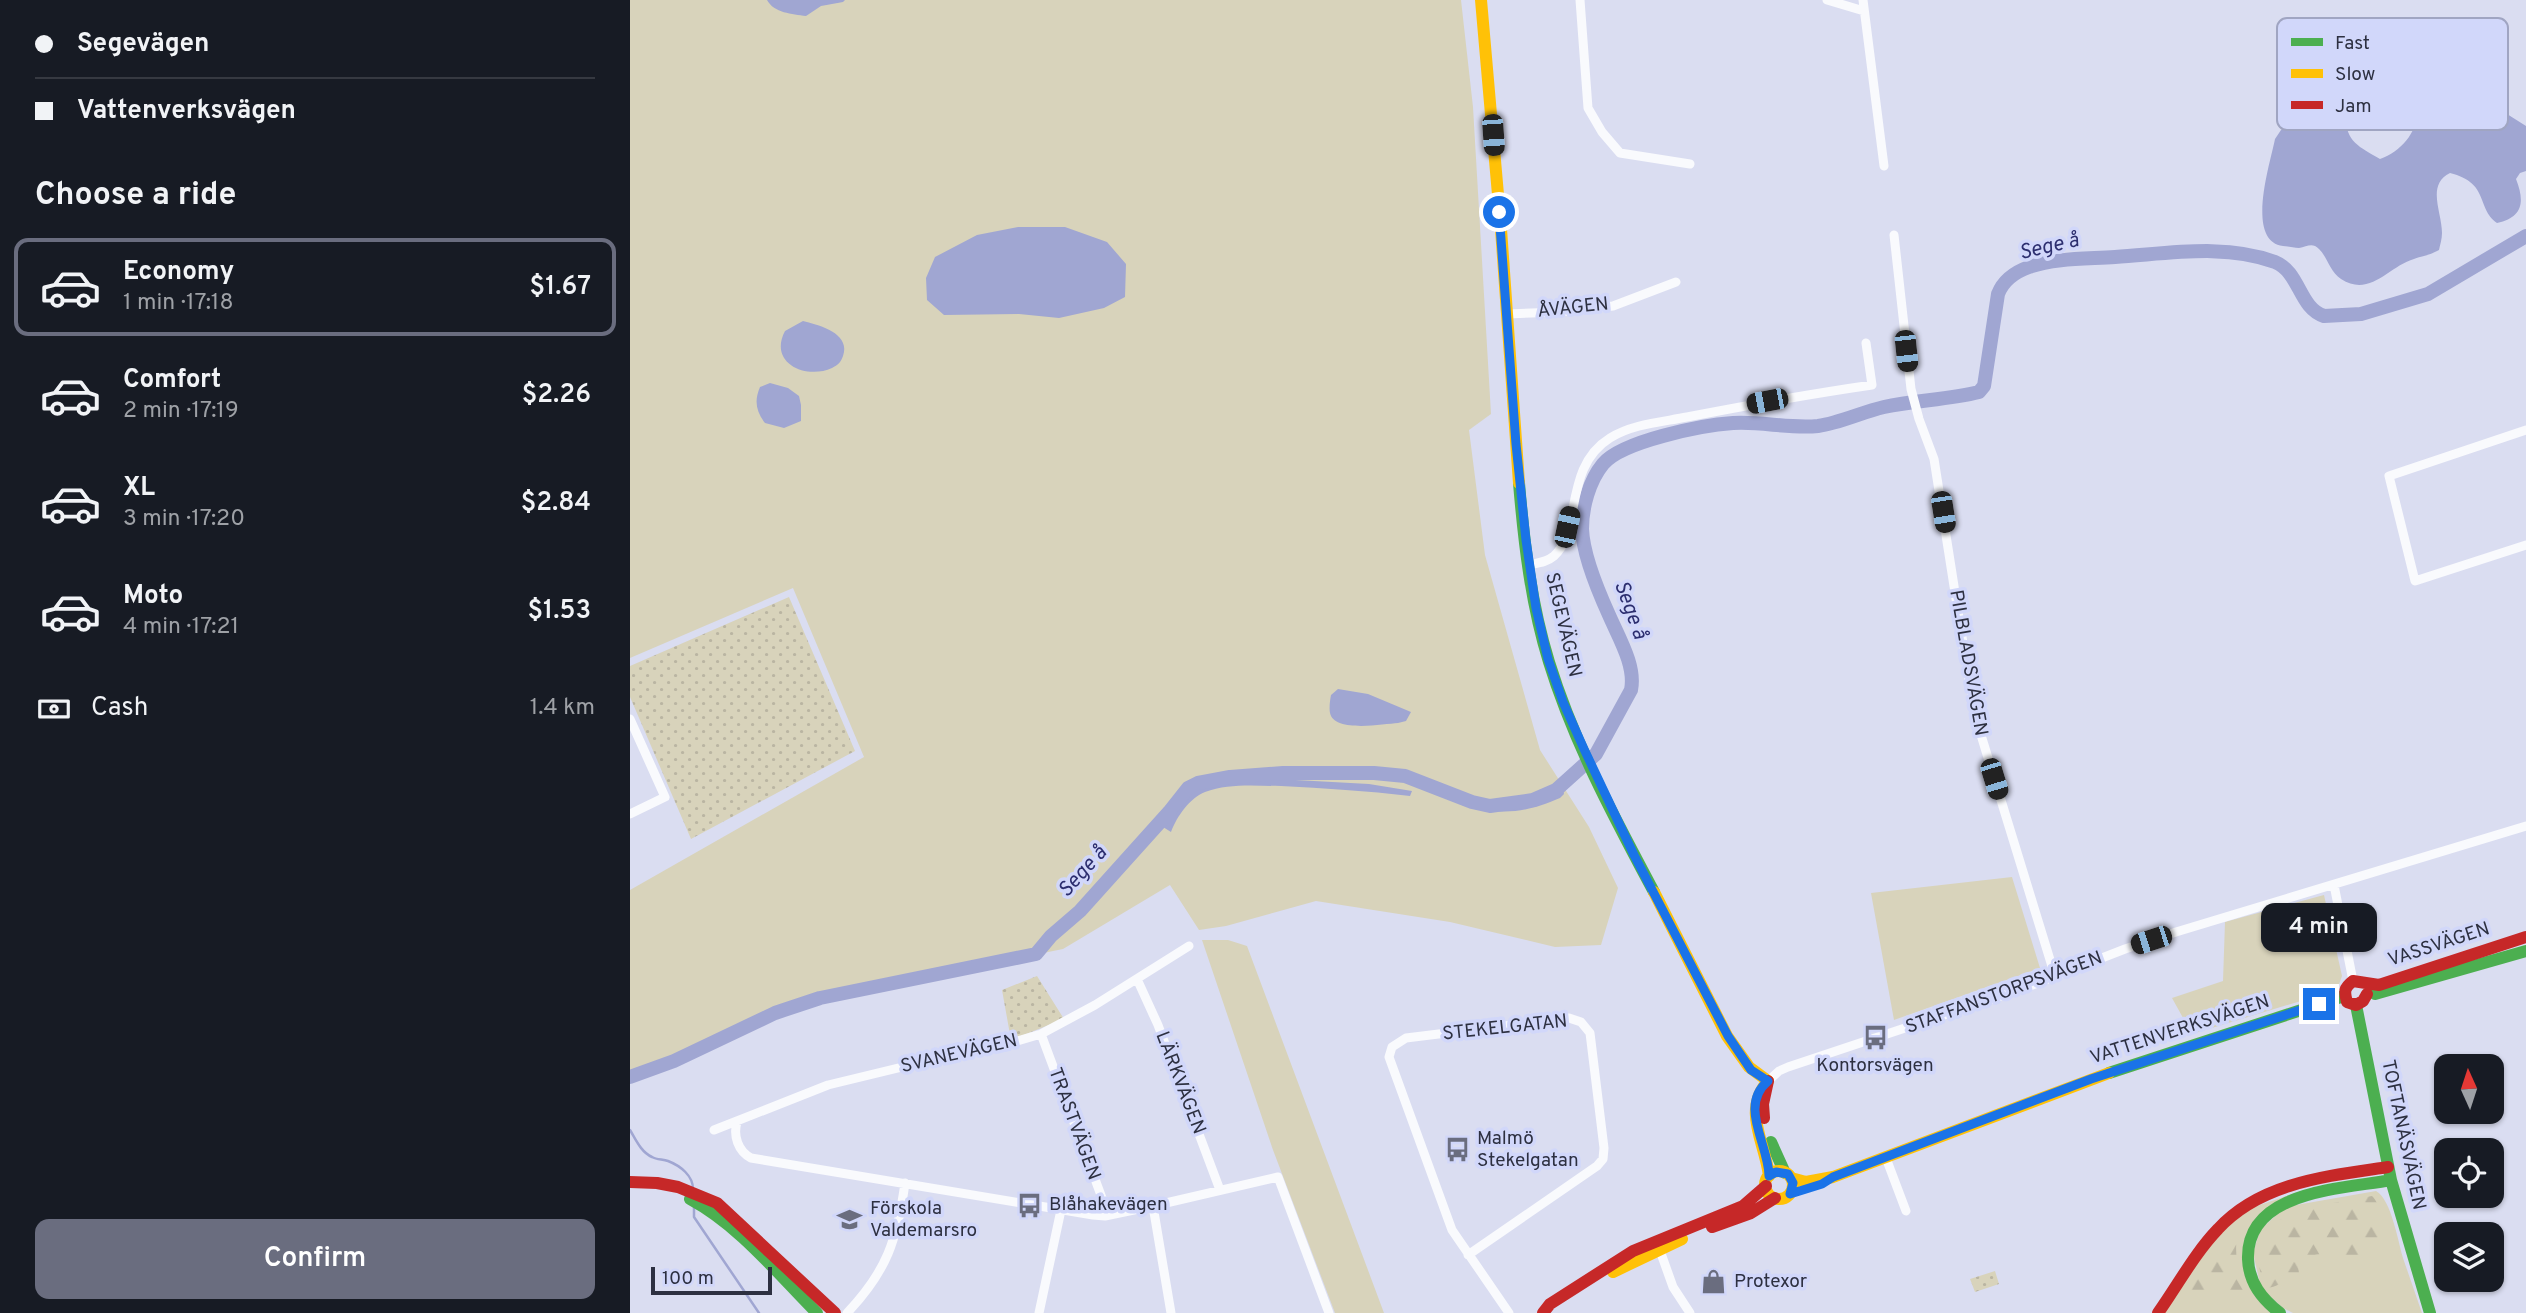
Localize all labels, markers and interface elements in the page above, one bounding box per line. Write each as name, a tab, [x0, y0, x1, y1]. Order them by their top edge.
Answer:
legend	[2277, 18, 2508, 130]
text: Segevägen	[77, 28, 209, 61]
text: Fast	[2335, 32, 2370, 56]
text: Slow	[2335, 63, 2375, 87]
text: Vattenverksvägen	[77, 95, 296, 128]
text: Jam	[2335, 95, 2372, 119]
car	[1482, 113, 1505, 157]
text: Choose a ride	[35, 176, 236, 216]
route start	[1483, 196, 1515, 228]
water label: Sege å	[2016, 227, 2082, 267]
icon: car	[39, 256, 102, 319]
text: Economy	[123, 256, 234, 289]
text: $1.67	[530, 271, 591, 304]
text: 1 min · 17:18	[123, 289, 233, 318]
street label: ÅVÄGEN	[1536, 291, 1610, 324]
car	[1894, 329, 1919, 373]
icon: car	[39, 364, 102, 427]
text: Comfort	[123, 364, 221, 397]
text: $2.26	[522, 379, 591, 412]
car	[1745, 387, 1790, 415]
text: 2 min · 17:19	[123, 397, 239, 426]
icon: car	[39, 472, 102, 535]
text: XL	[123, 472, 155, 505]
text: $2.84	[521, 487, 591, 520]
car	[1930, 490, 1957, 534]
car	[1553, 504, 1582, 550]
text: 3 min · 17:20	[123, 505, 245, 534]
street label: SEGEVÄGEN	[1539, 570, 1588, 680]
water label: Sege å	[1607, 577, 1653, 643]
icon: car	[39, 580, 102, 643]
text: Moto	[123, 580, 183, 613]
street label: PILBLADSVÄGEN	[1943, 588, 1994, 738]
text: $1.53	[528, 595, 591, 628]
text: 4 min · 17:21	[123, 613, 239, 642]
icon: cash	[35, 690, 73, 728]
text: Cash	[91, 692, 148, 725]
text: 1.4 km	[530, 694, 595, 723]
car	[1978, 756, 2011, 802]
water label: Sege å	[1053, 840, 1113, 904]
callout: 4 min	[2261, 902, 2377, 951]
text: 4 min	[2289, 913, 2349, 942]
street label: VASSVÄGEN	[2385, 916, 2493, 973]
car	[2128, 924, 2175, 956]
street label: STAFFANSTORPSVÄGEN	[1902, 945, 2106, 1040]
route end	[2303, 988, 2335, 1020]
street label: VATTENVERKSVÄGEN	[2087, 989, 2273, 1070]
street label: STEKELGATAN	[1441, 1009, 1569, 1047]
bus stop icon: Kontorsvägen	[1861, 1024, 1889, 1052]
street label: SVANEVÄGEN	[898, 1028, 1020, 1079]
street label: LÄRKVÄGEN	[1149, 1028, 1212, 1138]
place label: Kontorsvägen	[1816, 1054, 1934, 1078]
north arrow	[2434, 1054, 2504, 1124]
map controls	[2434, 1054, 2504, 1292]
street label: TOFTANÄSVÄGEN	[2375, 1057, 2432, 1212]
street label: TRASTVÄGEN	[1043, 1064, 1106, 1184]
place label: Malmö Stekelgatan	[1477, 1127, 1579, 1173]
bus stop icon: Malmö Stekelgatan	[1443, 1136, 1471, 1164]
button: locate	[2434, 1138, 2504, 1208]
bus stop icon: Blåhakevägen	[1015, 1191, 1043, 1219]
place label: Blåhakevägen	[1049, 1193, 1168, 1217]
place label: Förskola Valdemarsro	[870, 1197, 977, 1243]
school or university icon: Förskola Valdemarsro	[836, 1206, 864, 1234]
button: Confirm	[35, 1219, 595, 1299]
button: layers	[2434, 1222, 2504, 1292]
scale bar	[651, 1264, 772, 1296]
text: 100 m	[662, 1267, 714, 1291]
shop icon: Protexor	[1700, 1268, 1728, 1296]
place label: Protexor	[1734, 1270, 1808, 1294]

